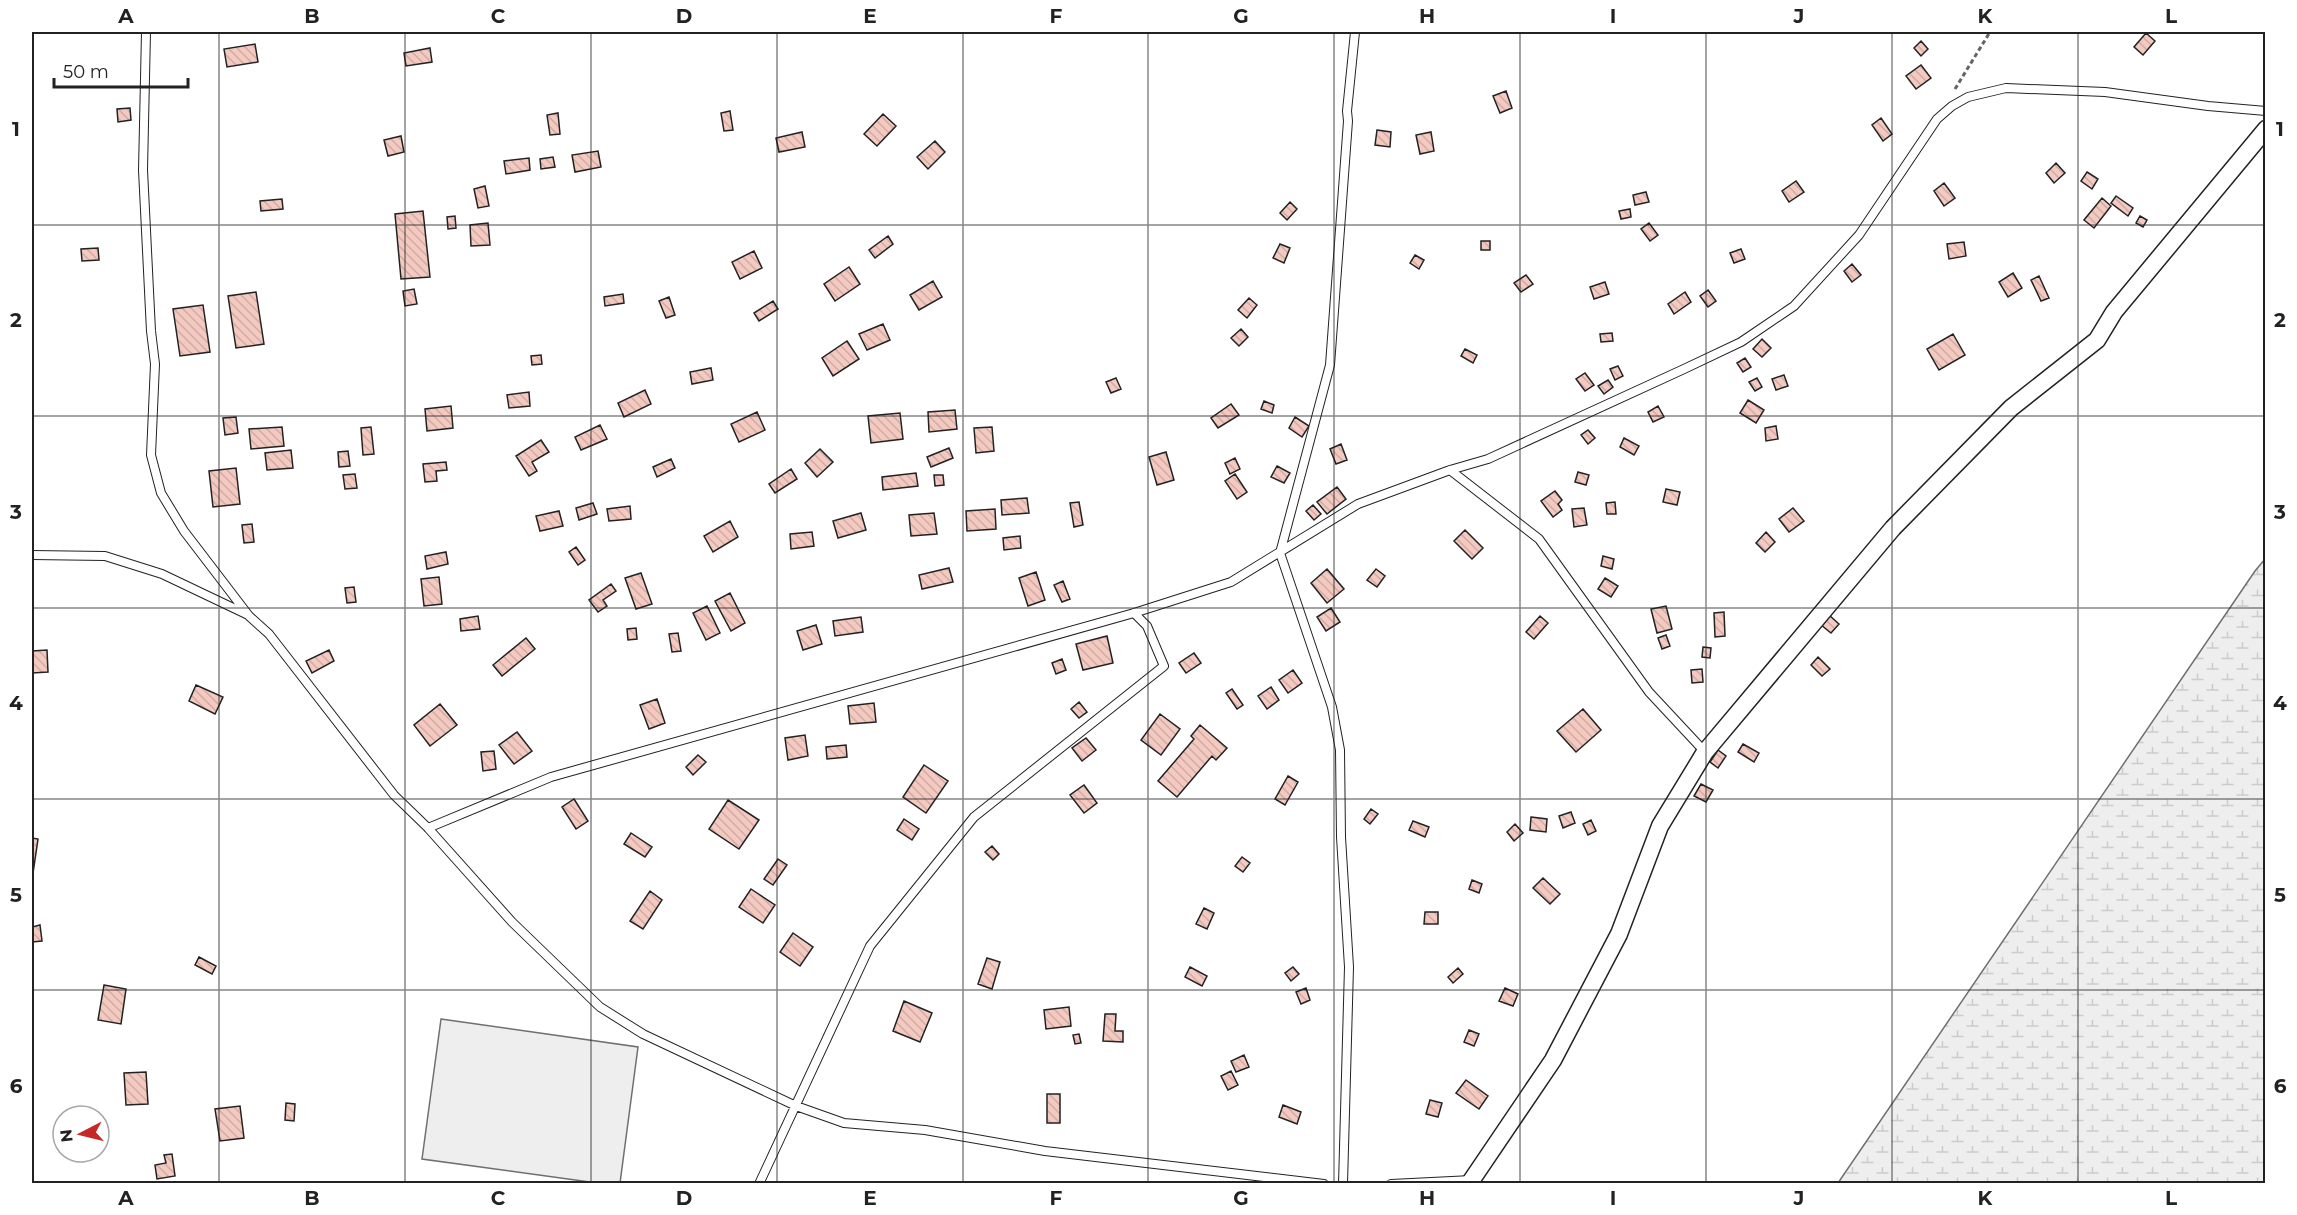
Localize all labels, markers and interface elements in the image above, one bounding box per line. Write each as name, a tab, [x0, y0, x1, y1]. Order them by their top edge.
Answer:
text: A	[117, 4, 134, 28]
text: B	[304, 4, 320, 28]
text: C	[491, 4, 506, 28]
text: D	[676, 4, 692, 28]
text: E	[863, 4, 877, 28]
text: F	[1050, 4, 1063, 28]
text: G	[1233, 4, 1249, 28]
text: H	[1419, 4, 1435, 28]
text: I	[1610, 4, 1616, 28]
text: J	[1793, 4, 1804, 28]
text: K	[1978, 4, 1994, 28]
text: L	[2165, 4, 2177, 28]
scale bar	[54, 51, 188, 89]
text: 50 m	[63, 61, 109, 83]
text: 1	[12, 117, 20, 141]
text: 1	[2276, 117, 2284, 141]
text: 2	[10, 308, 22, 332]
text: 2	[2274, 308, 2286, 332]
text: 3	[9, 500, 22, 524]
text: 3	[2273, 500, 2286, 524]
text: 4	[9, 691, 23, 715]
text: 4	[2273, 691, 2287, 715]
text: 5	[10, 883, 22, 907]
text: 5	[2274, 883, 2286, 907]
text: 6	[10, 1074, 23, 1098]
text: 6	[2274, 1074, 2287, 1098]
north arrow	[51, 1104, 111, 1164]
text: N	[56, 1128, 77, 1143]
text: A	[117, 1186, 134, 1210]
text: B	[304, 1186, 320, 1210]
text: C	[491, 1186, 506, 1210]
text: D	[676, 1186, 692, 1210]
text: E	[863, 1186, 877, 1210]
text: F	[1050, 1186, 1063, 1210]
text: G	[1233, 1186, 1249, 1210]
text: H	[1419, 1186, 1435, 1210]
text: I	[1610, 1186, 1616, 1210]
text: J	[1793, 1186, 1804, 1210]
text: K	[1978, 1186, 1994, 1210]
text: L	[2165, 1186, 2177, 1210]

